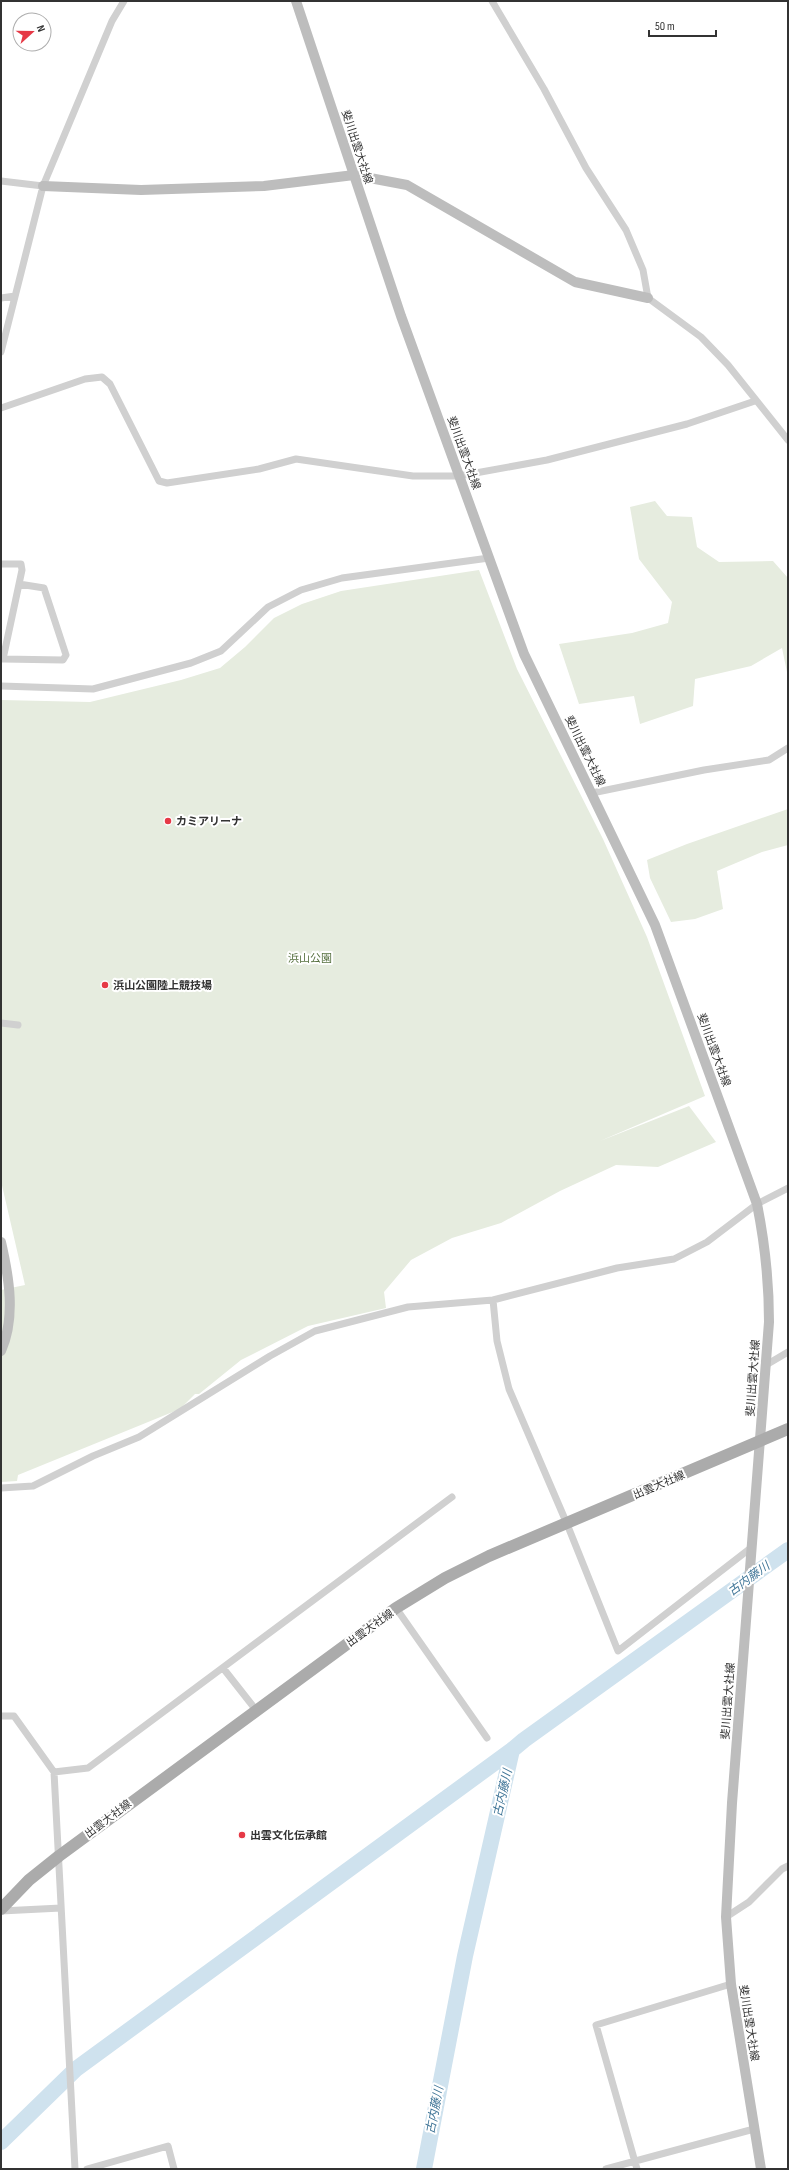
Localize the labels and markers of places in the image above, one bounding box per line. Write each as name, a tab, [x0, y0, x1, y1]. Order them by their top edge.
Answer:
place label: カミアリーナ	[176, 815, 242, 828]
marker: カミアリーナ	[163, 816, 173, 826]
place label: 浜山公園陸上競技場	[113, 979, 212, 992]
marker: 浜山公園陸上競技場	[100, 980, 110, 990]
place label: 出雲文化伝承館	[250, 1829, 327, 1842]
marker: 出雲文化伝承館	[237, 1830, 247, 1840]

